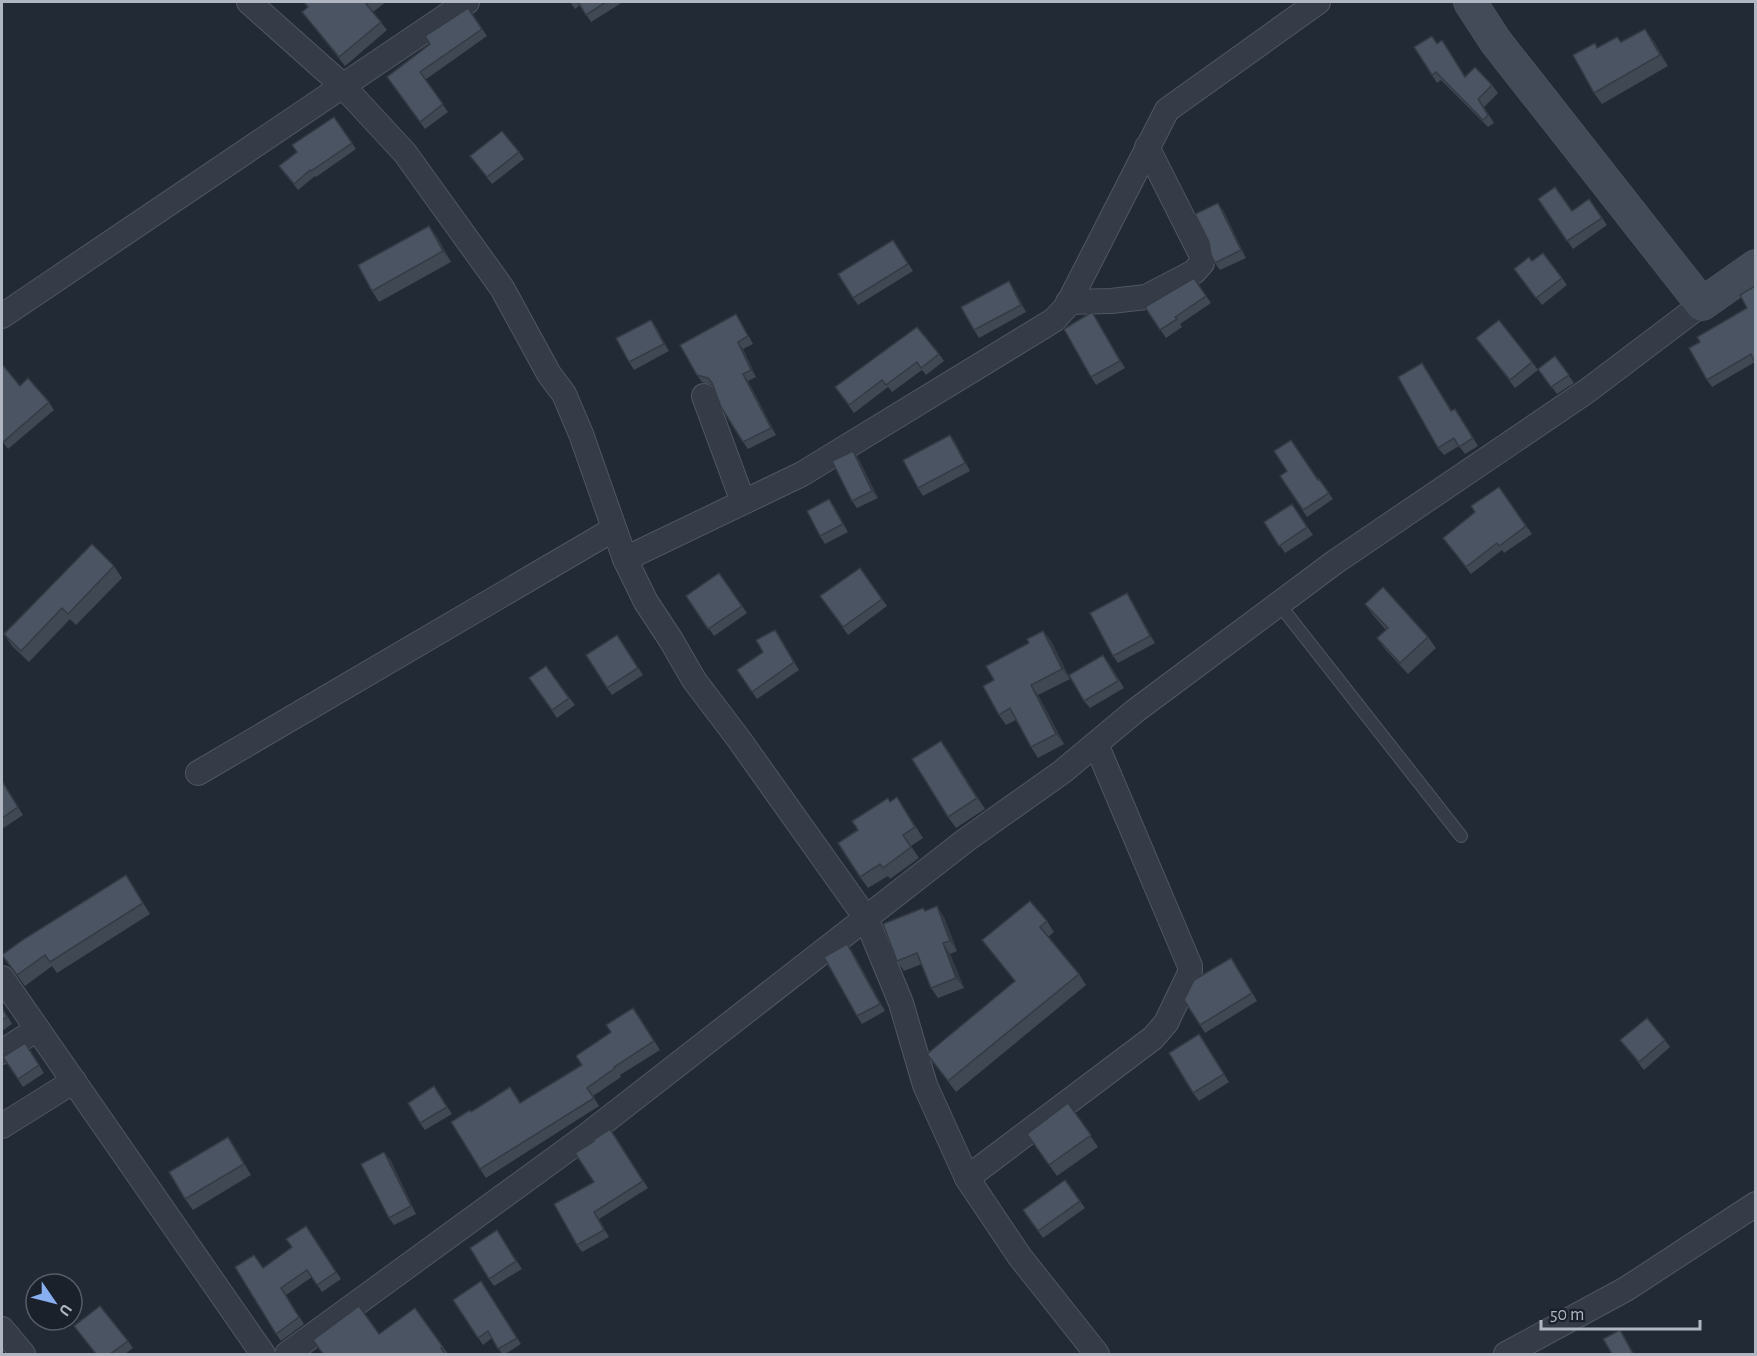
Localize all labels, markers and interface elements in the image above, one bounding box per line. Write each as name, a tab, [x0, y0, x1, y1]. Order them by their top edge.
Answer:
north arrow	[24, 1272, 84, 1332]
scale bar	[1541, 1293, 1700, 1331]
text: U	[56, 1301, 75, 1319]
text: 50 m	[1550, 1306, 1584, 1324]

